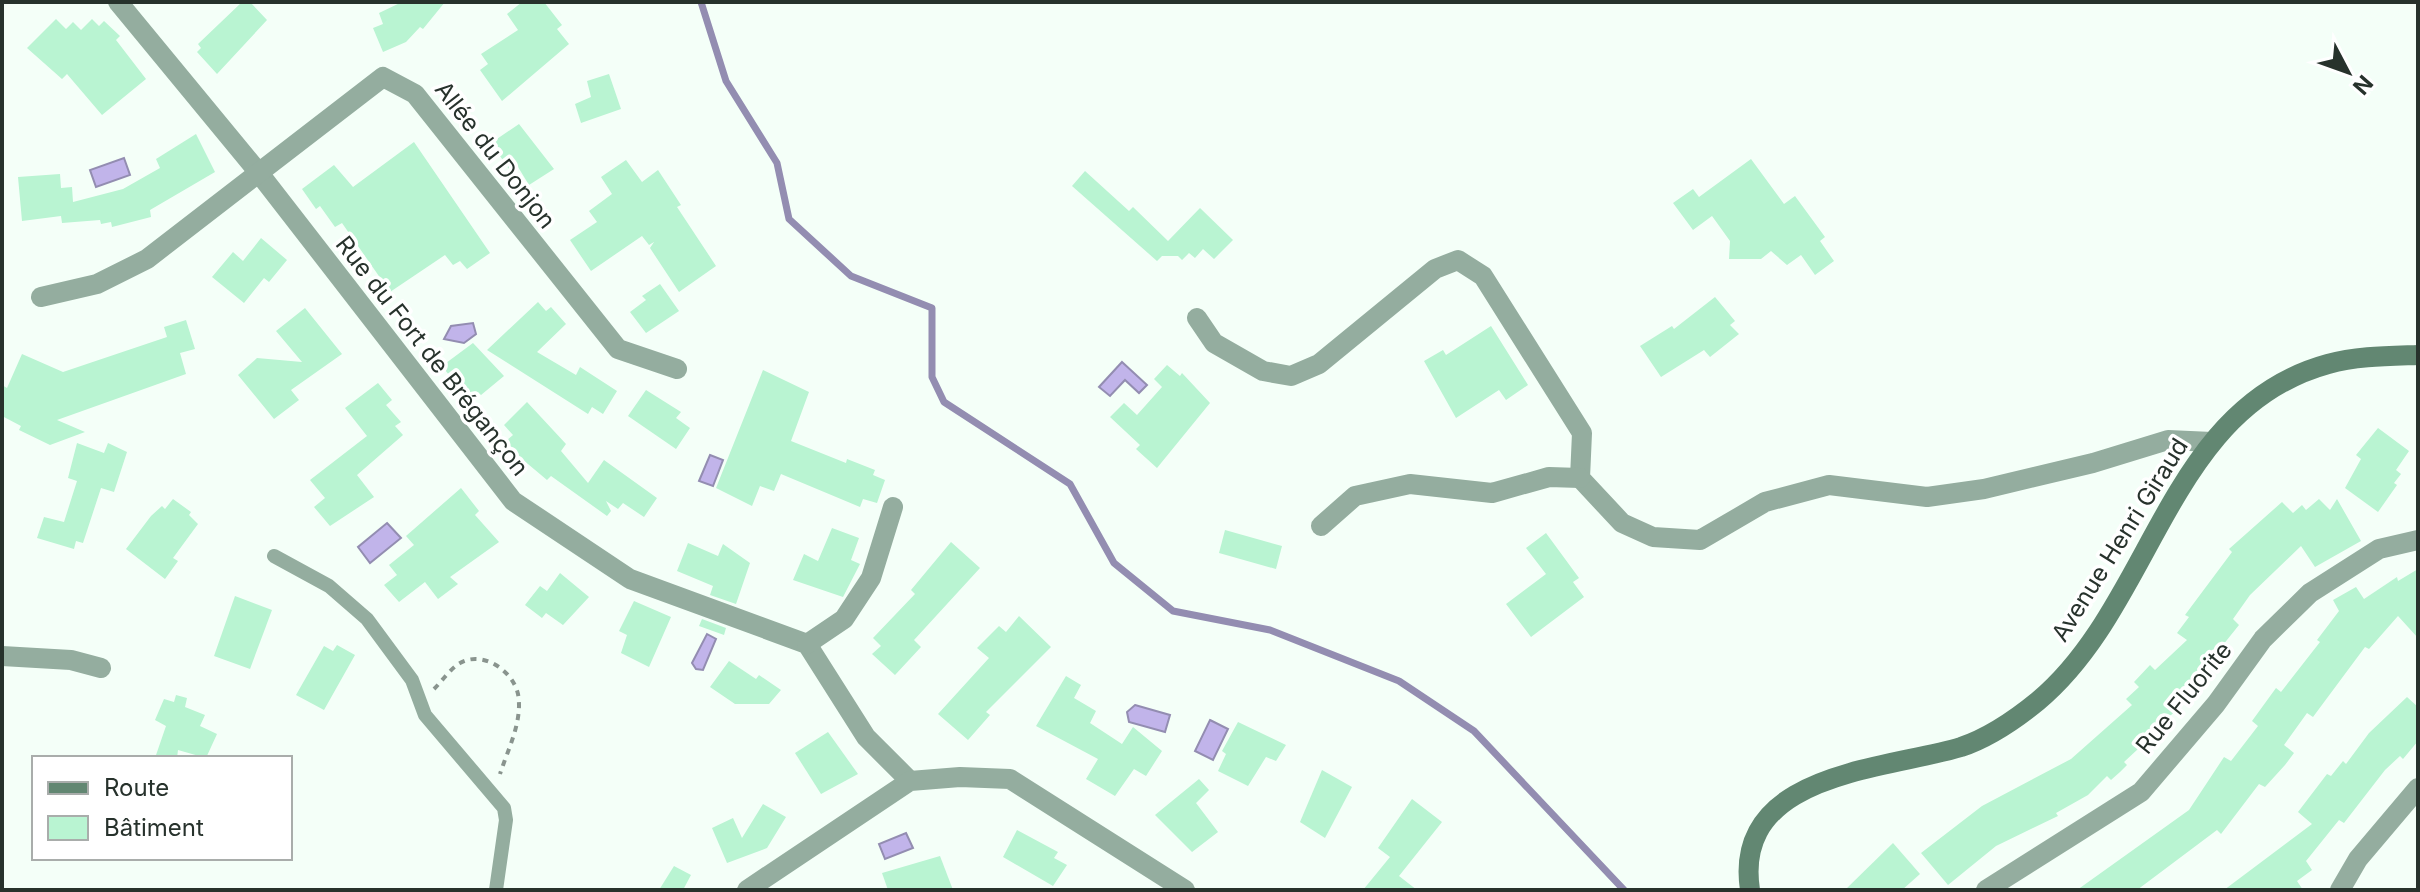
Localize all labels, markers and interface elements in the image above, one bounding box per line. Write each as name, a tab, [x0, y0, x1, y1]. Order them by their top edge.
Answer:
north arrow	[2308, 32, 2388, 112]
text: N	[2348, 70, 2378, 100]
street label: Allée du Donjon	[429, 75, 562, 234]
street label: Rue du Fort de Brégançon	[330, 230, 535, 481]
street label: Avenue Henri Giraud	[2045, 433, 2194, 647]
street label: Rue Fluorite	[2130, 636, 2238, 760]
legend	[32, 756, 292, 860]
text: Route	[104, 773, 169, 802]
text: Bâtiment	[104, 813, 204, 842]

